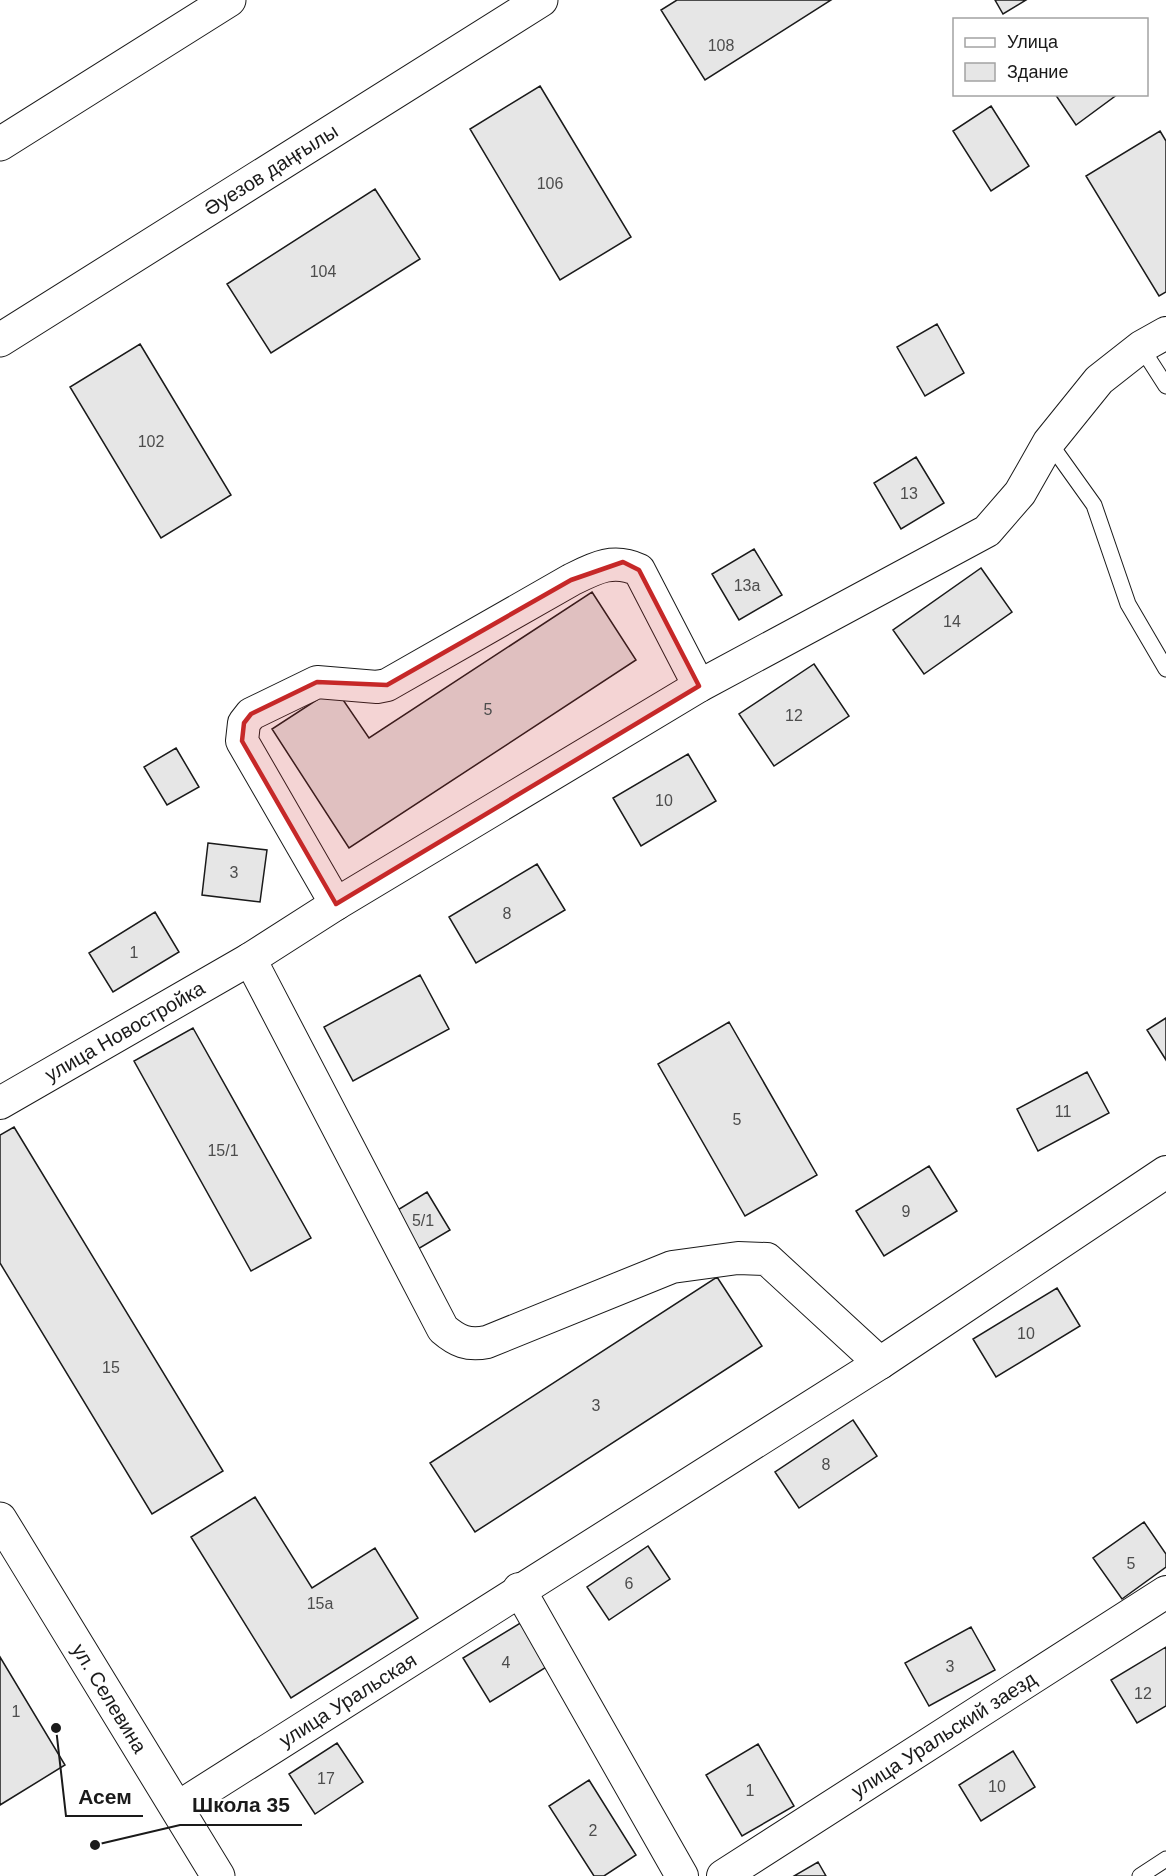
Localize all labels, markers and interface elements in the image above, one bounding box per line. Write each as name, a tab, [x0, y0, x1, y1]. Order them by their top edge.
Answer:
legend	[953, 18, 1148, 96]
text: Улица	[1007, 32, 1059, 52]
house number: 108	[708, 37, 734, 54]
text: Здание	[1007, 62, 1068, 82]
street label: Әуезов даңғылы	[200, 120, 342, 220]
house number: 106	[537, 175, 563, 192]
house number: 104	[310, 263, 336, 280]
house number: 102	[138, 433, 164, 450]
house number: 13	[900, 485, 918, 502]
house number: 13а	[734, 577, 760, 594]
house number: 14	[943, 613, 961, 630]
house number: 5	[484, 701, 493, 718]
house number: 12	[785, 707, 803, 724]
house number: 10	[655, 792, 673, 809]
house number: 3	[230, 864, 239, 881]
house number: 8	[503, 905, 512, 922]
house number: 1	[130, 944, 139, 961]
street label: улица Новостройка	[41, 976, 209, 1086]
house number: 11	[1055, 1103, 1071, 1120]
house number: 5	[733, 1111, 742, 1128]
house number: 15/1	[207, 1142, 239, 1159]
house number: 9	[902, 1203, 911, 1220]
house number: 5/1	[412, 1212, 434, 1229]
house number: 10	[1017, 1325, 1035, 1342]
house number: 15	[102, 1359, 120, 1376]
house number: 3	[592, 1397, 601, 1414]
house number: 8	[822, 1456, 831, 1473]
house number: 5	[1127, 1555, 1136, 1572]
house number: 6	[625, 1575, 634, 1592]
house number: 15а	[307, 1595, 333, 1612]
street label: ул. Селевина	[68, 1640, 152, 1758]
street label: улица Уральская	[275, 1648, 420, 1751]
house number: 4	[502, 1654, 511, 1671]
house number: 3	[946, 1658, 955, 1675]
street label: улица Уральский заезд	[847, 1667, 1040, 1802]
house number: 12	[1134, 1685, 1152, 1702]
house number: 1	[12, 1703, 21, 1720]
house number: 17	[317, 1770, 335, 1787]
callout: Асем	[66, 1777, 143, 1816]
house number: 10	[988, 1778, 1006, 1795]
house number: 1	[746, 1782, 755, 1799]
text: Асем	[78, 1785, 132, 1808]
callout: Школа 35	[180, 1786, 302, 1825]
text: Школа 35	[192, 1793, 290, 1816]
house number: 2	[589, 1822, 598, 1839]

